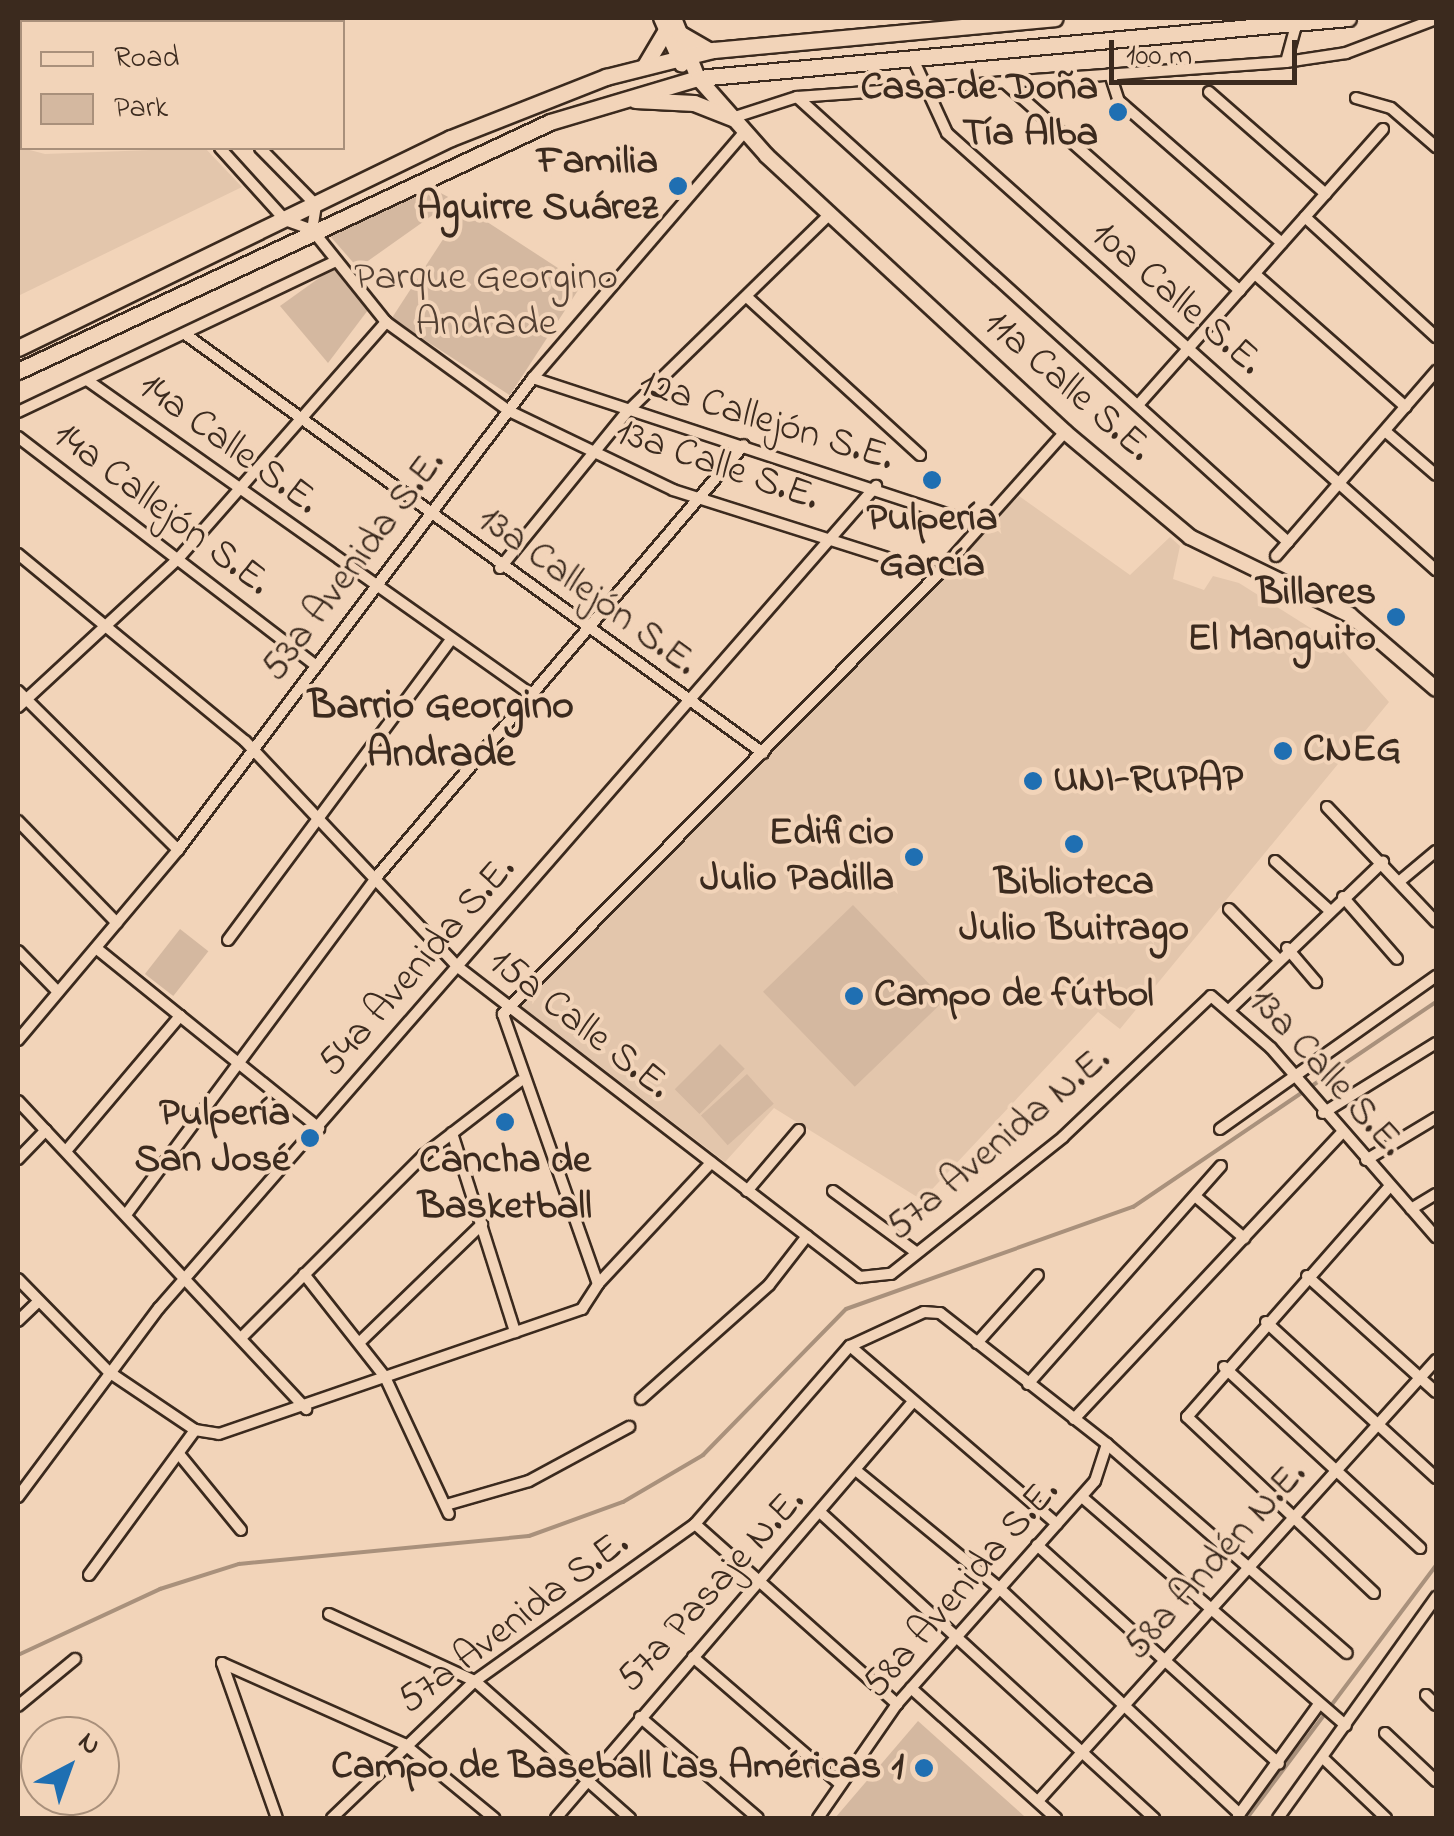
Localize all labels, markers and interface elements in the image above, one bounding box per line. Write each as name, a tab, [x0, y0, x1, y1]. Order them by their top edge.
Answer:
legend	[20, 20, 345, 150]
scale bar	[1114, 20, 1302, 82]
text: 100 m	[1126, 35, 1192, 79]
text: Road	[114, 37, 179, 81]
place label: Casa de Doña Tía Alba	[861, 65, 1098, 159]
text: Park	[114, 87, 168, 131]
marker: Casa de Doña Tía Alba	[1107, 101, 1129, 123]
place label: Familia Aguirre Suárez	[417, 139, 658, 233]
marker: Familia Aguirre Suárez	[667, 175, 689, 197]
street label: 10a Calle S.E.	[1080, 211, 1272, 387]
park label: Parque Georgino Andrade	[354, 255, 618, 349]
street label: 11a Calle S.E.	[973, 301, 1161, 473]
street label: 12a Callejón S.E.	[633, 360, 899, 484]
street label: 14a Calle S.E.	[128, 363, 328, 527]
street label: 13a Calle S.E.	[609, 409, 825, 523]
street label: 14a Callejón S.E.	[43, 412, 279, 608]
street label: 53a Avenida S.E.	[251, 441, 457, 691]
marker: Pulpería García	[921, 469, 943, 491]
street label: 13a Callejón S.E.	[468, 496, 706, 688]
place label: Pulpería García	[866, 496, 998, 590]
place label: Billares El Manguito	[1187, 570, 1376, 664]
marker: Billares El Manguito	[1385, 606, 1407, 628]
district label: Barrio Georgino Andrade	[308, 682, 574, 780]
place label: CNEG	[1303, 727, 1401, 775]
marker: CNEG	[1272, 740, 1294, 762]
place label: UNI-RUPAP	[1053, 757, 1243, 805]
marker: UNI-RUPAP	[1022, 770, 1044, 792]
place label: Edificio Julio Padilla	[700, 810, 894, 904]
marker: Biblioteca Julio Buitrago	[1063, 833, 1085, 855]
marker: Edificio Julio Padilla	[903, 846, 925, 868]
street label: 54a Avenida S.E.	[309, 847, 527, 1087]
place label: Biblioteca Julio Buitrago	[959, 860, 1189, 954]
street label: 15a Calle S.E.	[478, 939, 680, 1111]
place label: Campo de fútbol	[874, 972, 1154, 1020]
street label: 13a Calle S.E.	[1237, 978, 1415, 1168]
marker: Campo de fútbol	[843, 985, 865, 1007]
street label: 57a Avenida N.E.	[877, 1036, 1121, 1252]
place label: Pulpería San José	[134, 1091, 290, 1185]
marker: Cancha de Basketball	[494, 1111, 516, 1133]
marker: Pulpería San José	[299, 1127, 321, 1149]
place label: Cancha de Basketball	[418, 1138, 592, 1232]
street label: 58a Andén N.E.	[1114, 1451, 1318, 1671]
street label: 58a Avenida S.E.	[853, 1469, 1071, 1709]
street label: 57a Pasaje N.E.	[608, 1479, 816, 1703]
street label: 57a Avenida S.E.	[389, 1520, 639, 1726]
north arrow	[20, 1716, 120, 1816]
text: N	[68, 1723, 109, 1766]
place label: Campo de Baseball Las Américas 1	[331, 1744, 904, 1792]
marker: Campo de Baseball Las Américas 1	[913, 1757, 935, 1779]

